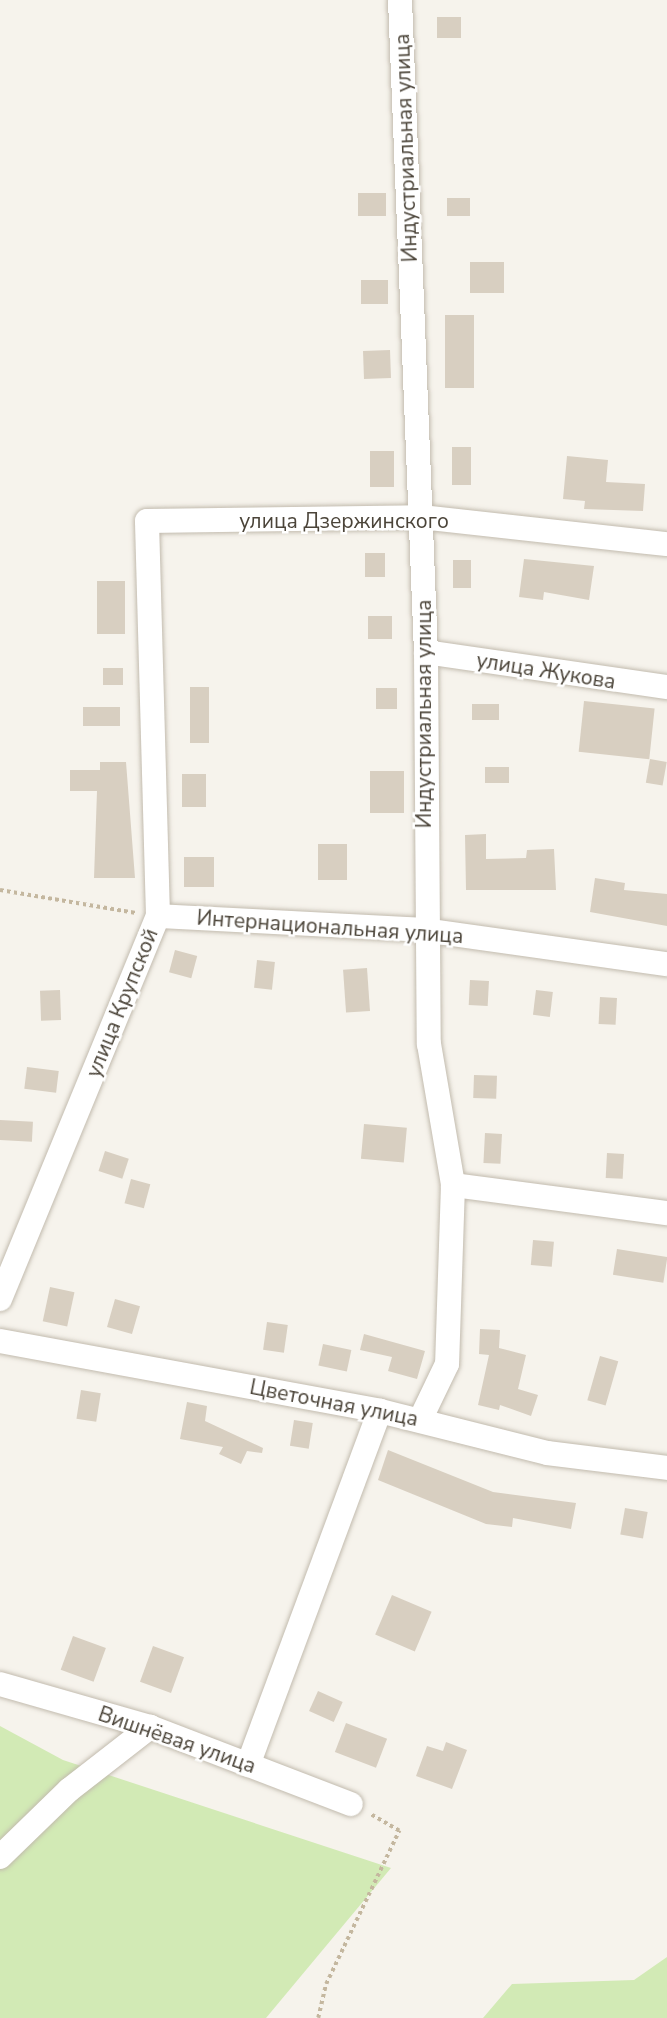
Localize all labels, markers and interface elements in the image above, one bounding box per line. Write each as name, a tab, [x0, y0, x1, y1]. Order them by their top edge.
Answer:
street label: Индустриальная улица	[389, 33, 423, 263]
street label: улица Дзержинского	[239, 508, 449, 534]
street label: Индустриальная улица	[411, 600, 437, 828]
street label: улица Жукова	[475, 648, 617, 694]
street label: Интернациональная улица	[196, 905, 464, 949]
street label: улица Крупской	[81, 925, 163, 1081]
street label: Цветочная улица	[248, 1374, 420, 1432]
street label: Вишнёвая улица	[95, 1701, 259, 1779]

